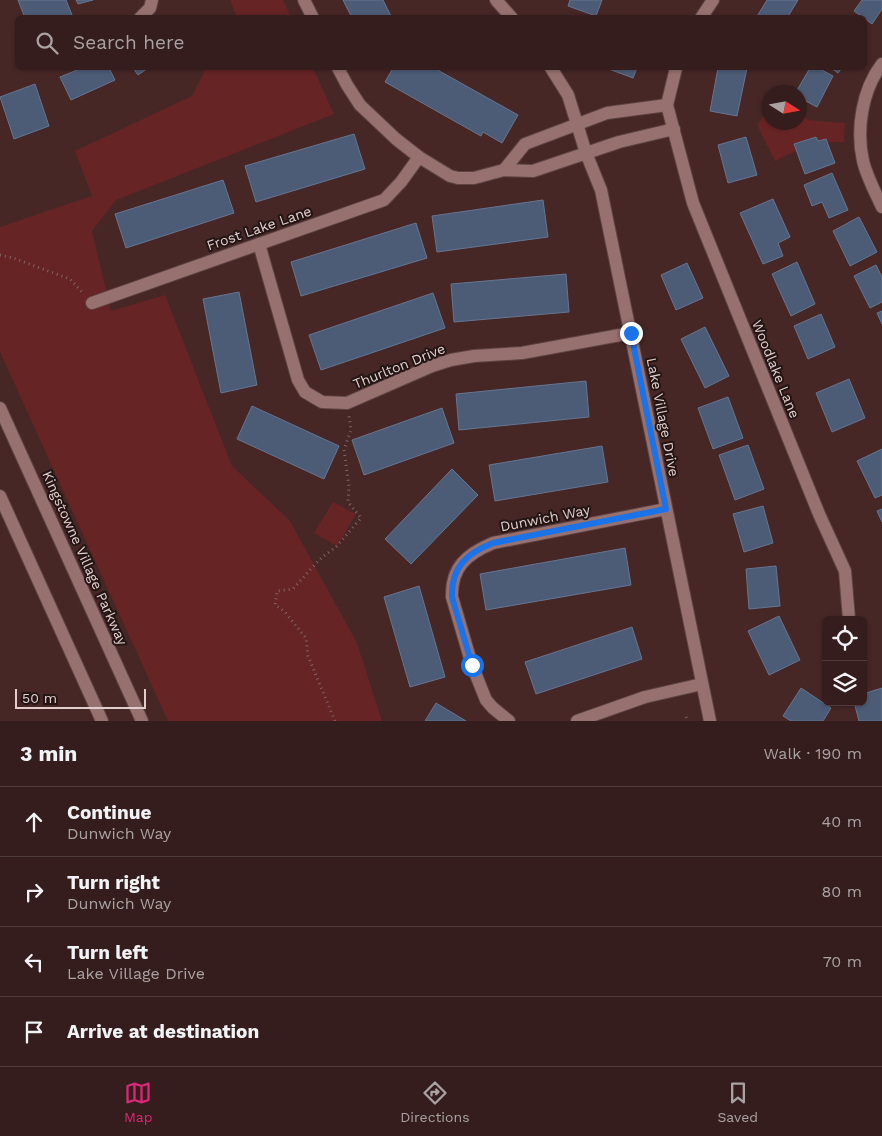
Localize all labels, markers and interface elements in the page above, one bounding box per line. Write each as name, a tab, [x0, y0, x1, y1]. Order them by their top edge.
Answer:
search box	[15, 15, 867, 70]
icon: search	[33, 29, 61, 57]
text: Search here	[73, 31, 184, 54]
north arrow	[762, 85, 807, 130]
street label: Frost Lake Lane	[205, 203, 313, 253]
street label: Woodlake Lane	[749, 318, 803, 420]
route end	[620, 322, 643, 345]
street label: Thurlton Drive	[351, 340, 447, 392]
street label: Lake Village Drive	[644, 356, 682, 478]
street label: Kingstowne Village Parkway	[39, 468, 131, 648]
street label: Dunwich Way	[499, 501, 592, 535]
map controls	[822, 616, 867, 706]
button: locate	[822, 616, 867, 661]
route start	[461, 654, 484, 677]
button: layers	[822, 661, 867, 706]
scale bar	[15, 686, 146, 709]
text: 50 m	[22, 690, 57, 706]
text: 3 min	[20, 741, 77, 766]
text: Walk · 190 m	[764, 744, 862, 763]
text: Continue	[67, 801, 151, 824]
icon: ahead	[20, 808, 48, 836]
text: 40 m	[822, 812, 862, 831]
text: Dunwich Way	[67, 824, 171, 843]
text: Turn right	[67, 871, 160, 894]
icon: right	[20, 878, 48, 906]
text: 80 m	[821, 882, 862, 901]
text: Dunwich Way	[67, 894, 171, 913]
text: Turn left	[67, 941, 148, 964]
icon: left	[20, 948, 48, 976]
text: 70 m	[823, 952, 862, 971]
text: Lake Village Drive	[67, 964, 205, 983]
icon: arrive	[20, 1018, 48, 1046]
text: Arrive at destination	[67, 1020, 259, 1043]
tab: Map	[124, 1079, 153, 1125]
tab: Directions	[400, 1079, 470, 1125]
tab: Saved	[717, 1079, 758, 1125]

